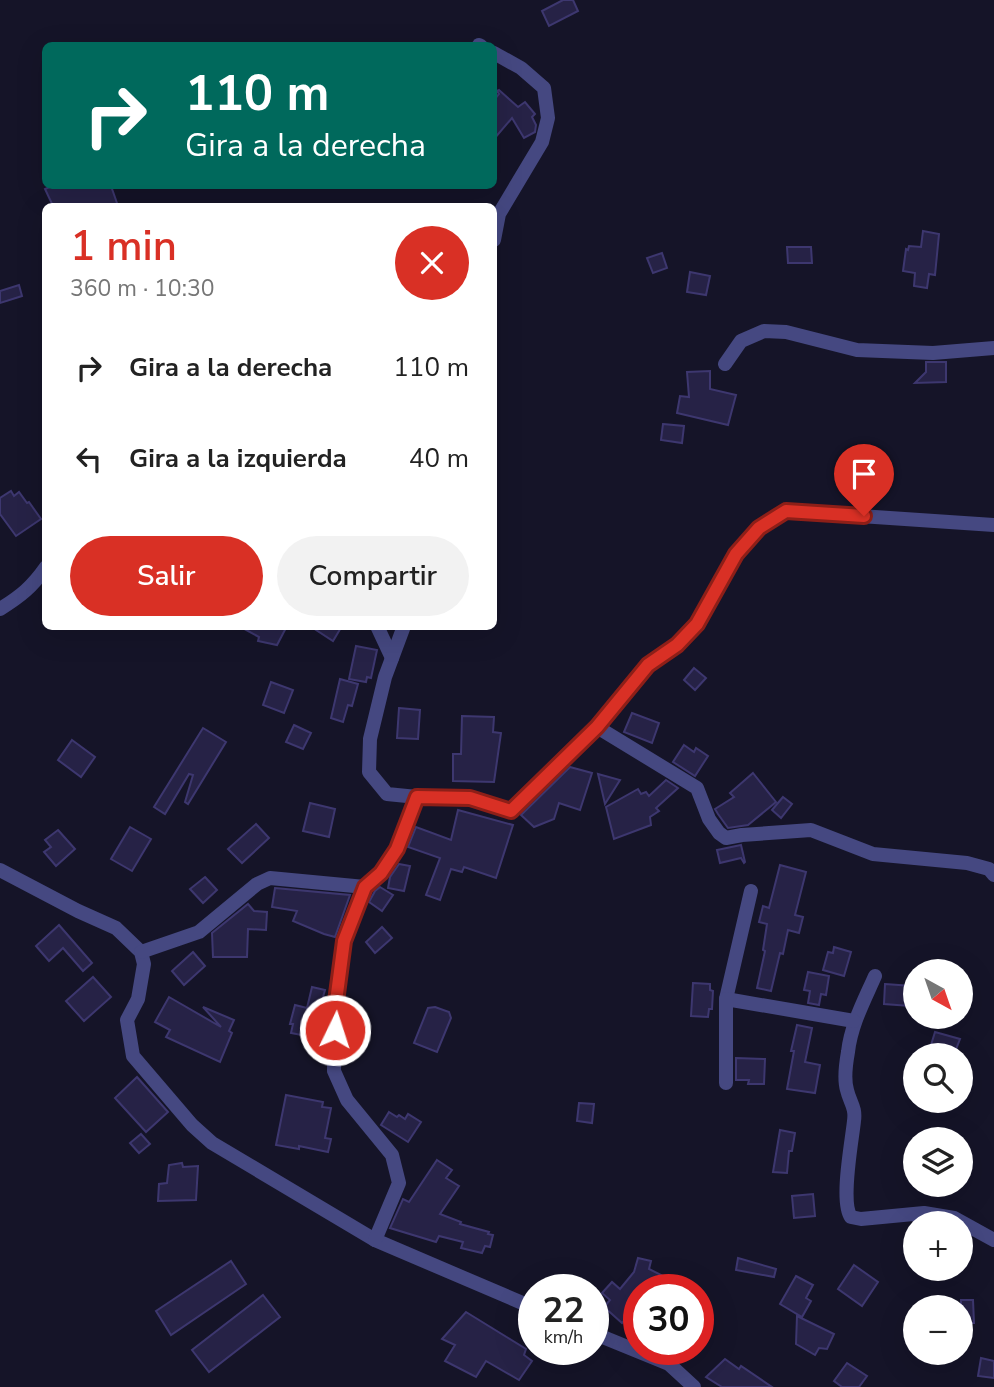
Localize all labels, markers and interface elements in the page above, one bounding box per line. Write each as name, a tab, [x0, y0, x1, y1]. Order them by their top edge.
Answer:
text: 110 m	[185, 60, 329, 127]
icon: right	[70, 70, 161, 161]
text: Gira a la derecha	[185, 124, 426, 167]
text: 1 min	[70, 218, 177, 275]
button: close	[395, 226, 469, 300]
text: 360 m · 10:30	[70, 273, 215, 304]
icon: right	[70, 349, 108, 387]
text: Gira a la derecha	[129, 350, 332, 385]
text: 110 m	[393, 350, 469, 385]
icon: left	[70, 440, 108, 478]
text: Gira a la izquierda	[129, 441, 347, 476]
text: 40 m	[409, 441, 469, 476]
pin	[834, 444, 894, 516]
icon: arrive	[845, 455, 883, 493]
button: Salir	[70, 536, 263, 616]
button: Compartir	[277, 536, 469, 616]
north arrow	[903, 959, 973, 1029]
map controls	[903, 959, 973, 1365]
position arrow	[298, 993, 372, 1067]
button: search	[903, 1043, 973, 1113]
button: layers	[903, 1127, 973, 1197]
button: +	[903, 1211, 973, 1281]
speed limit sign: 30	[623, 1274, 714, 1365]
text: 22	[542, 1287, 585, 1334]
button: −	[903, 1295, 973, 1365]
text: km/h	[544, 1325, 583, 1349]

